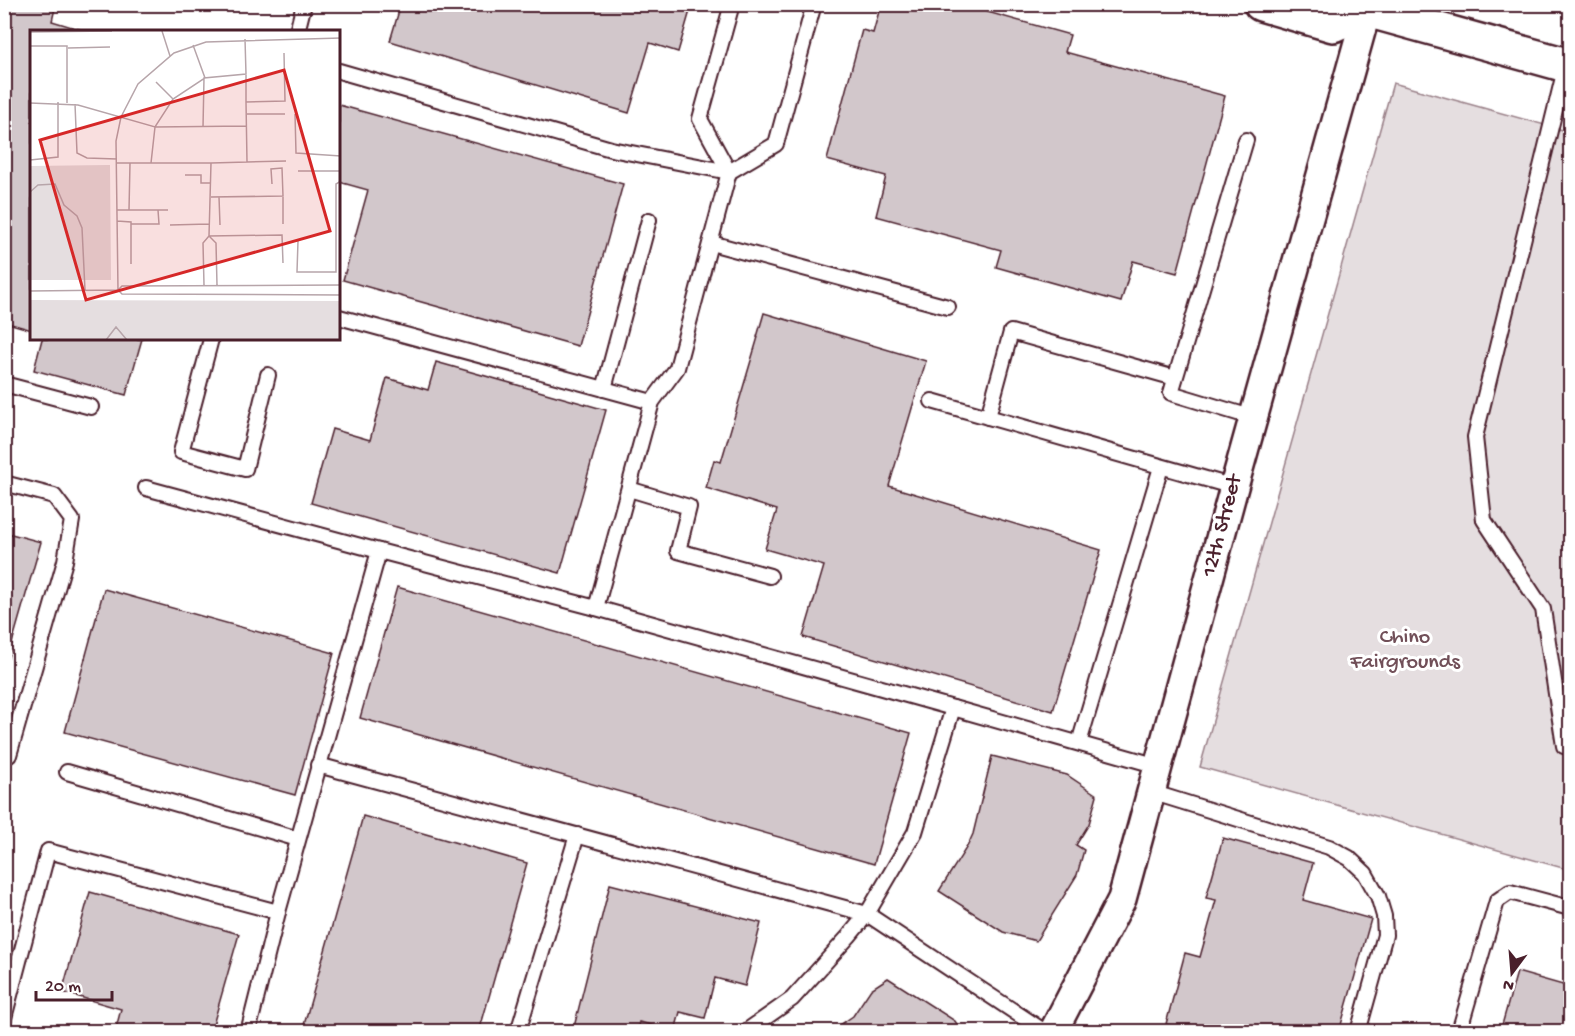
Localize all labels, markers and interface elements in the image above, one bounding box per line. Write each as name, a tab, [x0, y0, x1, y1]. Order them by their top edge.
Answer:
inset map	[30, 30, 340, 340]
street label: 12th Street	[1197, 470, 1250, 581]
park label: Chino Fairgrounds	[1349, 625, 1461, 676]
north arrow	[1482, 943, 1542, 1003]
scale bar	[36, 964, 112, 1002]
text: N	[1501, 973, 1516, 995]
text: 20 m	[45, 977, 81, 998]

